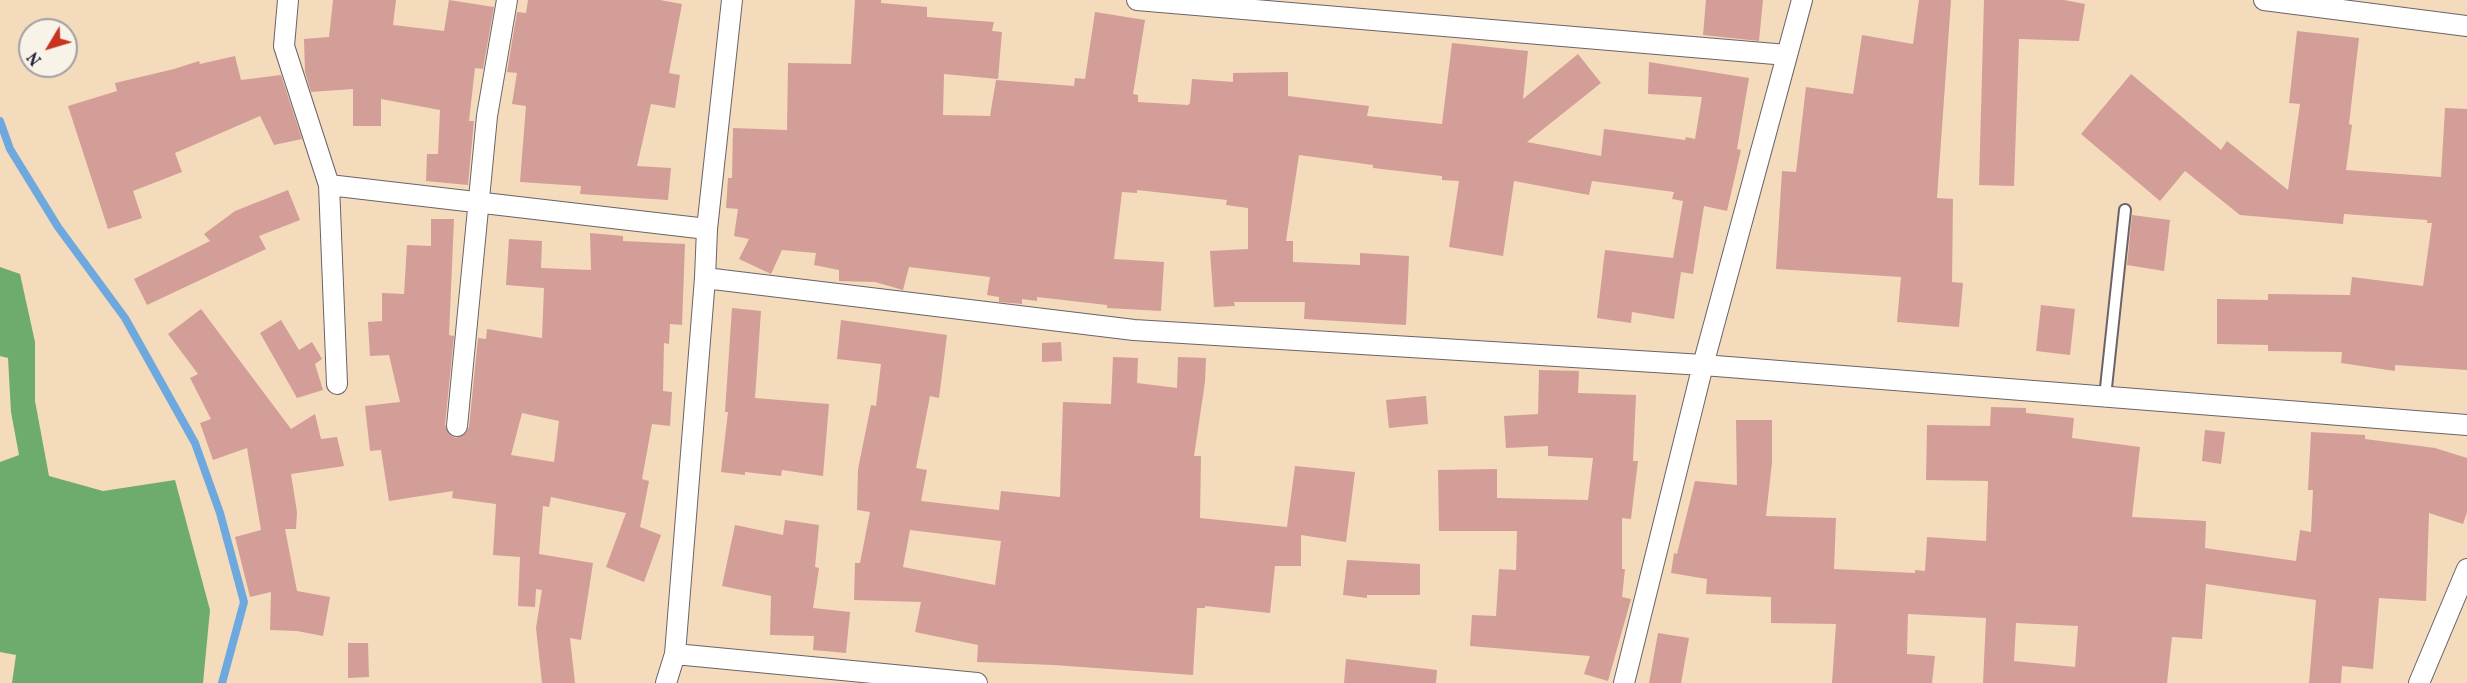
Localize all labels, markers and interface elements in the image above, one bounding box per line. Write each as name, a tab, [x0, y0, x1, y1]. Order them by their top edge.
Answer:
north arrow	[18, 18, 78, 78]
text: N	[23, 46, 48, 69]

